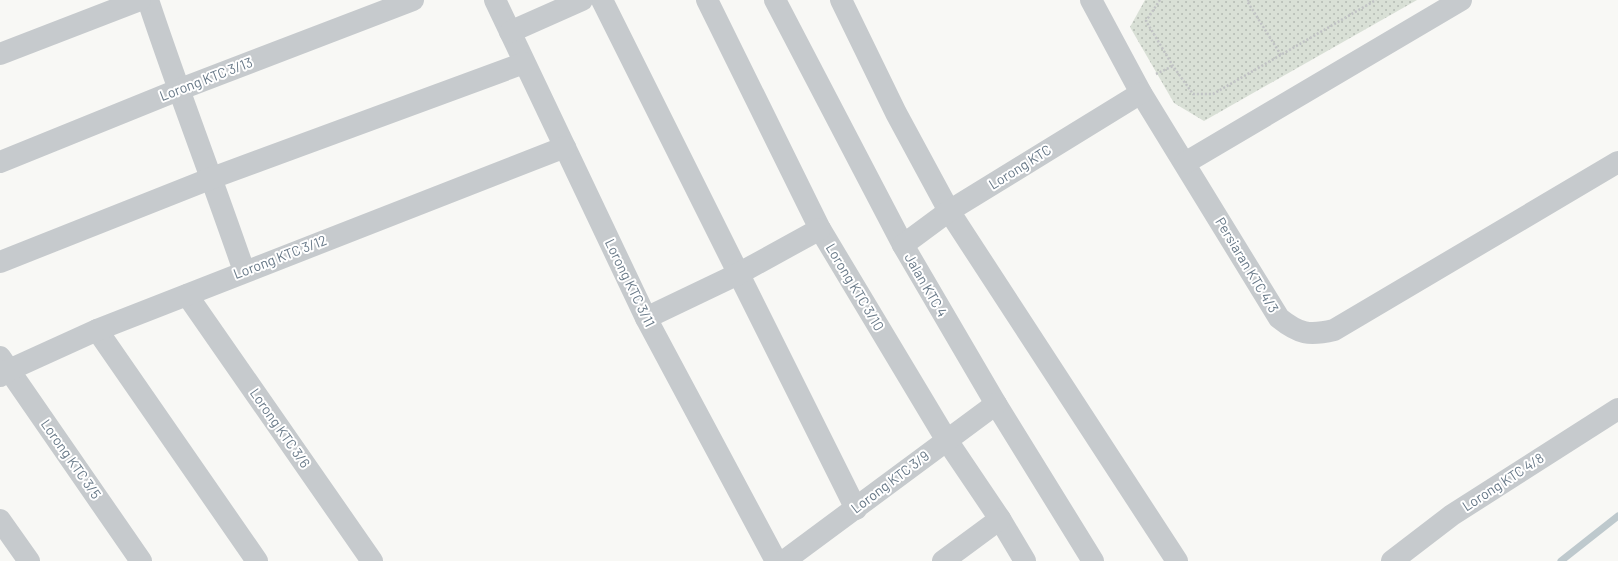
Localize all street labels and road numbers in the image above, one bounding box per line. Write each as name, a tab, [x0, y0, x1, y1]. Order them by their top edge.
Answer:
street label: Lorong KTC 3/13	[157, 53, 255, 104]
street label: Lorong KTC	[985, 141, 1054, 192]
street label: Persiaran KTC 4/3	[1212, 214, 1283, 316]
street label: Lorong KTC 3/12	[231, 231, 329, 282]
street label: Lorong KTC 3/11	[602, 236, 659, 330]
street label: Lorong KTC 3/10	[823, 240, 888, 333]
street label: Jalan KTC 4	[901, 250, 951, 320]
street label: Lorong KTC 3/6	[247, 385, 314, 471]
street label: Lorong KTC 3/5	[38, 416, 105, 502]
street label: Lorong KTC 3/9	[847, 447, 932, 516]
street label: Lorong KTC 4/8	[1459, 449, 1547, 514]

